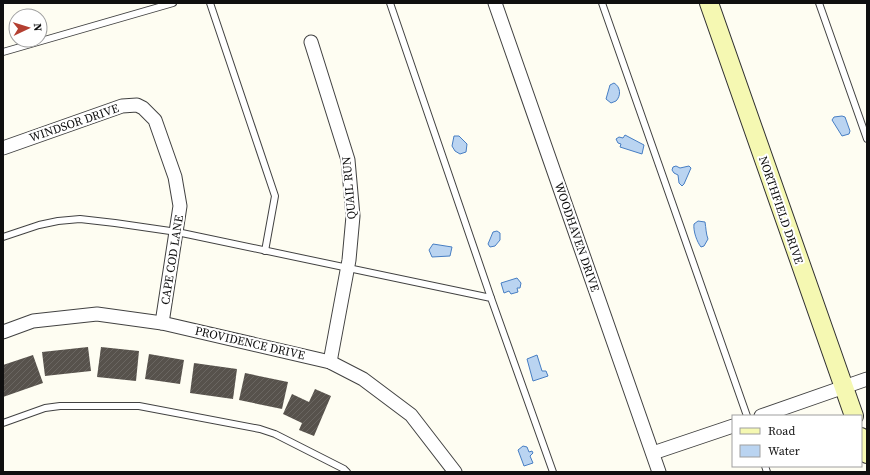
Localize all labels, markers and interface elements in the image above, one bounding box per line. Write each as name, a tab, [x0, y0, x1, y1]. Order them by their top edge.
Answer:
north arrow	[8, 8, 48, 48]
text: N	[30, 23, 45, 32]
street label: WINDSOR DRIVE	[27, 100, 121, 146]
street label: NORTHFIELD DRIVE	[755, 154, 807, 266]
street label: QUAIL RUN	[338, 156, 360, 220]
street label: WOODHAVEN DRIVE	[551, 180, 603, 294]
street label: CAPE COD LANE	[157, 214, 187, 306]
street label: PROVIDENCE DRIVE	[193, 323, 307, 363]
legend	[732, 415, 862, 467]
text: Road	[768, 423, 795, 439]
text: Water	[768, 443, 800, 459]

